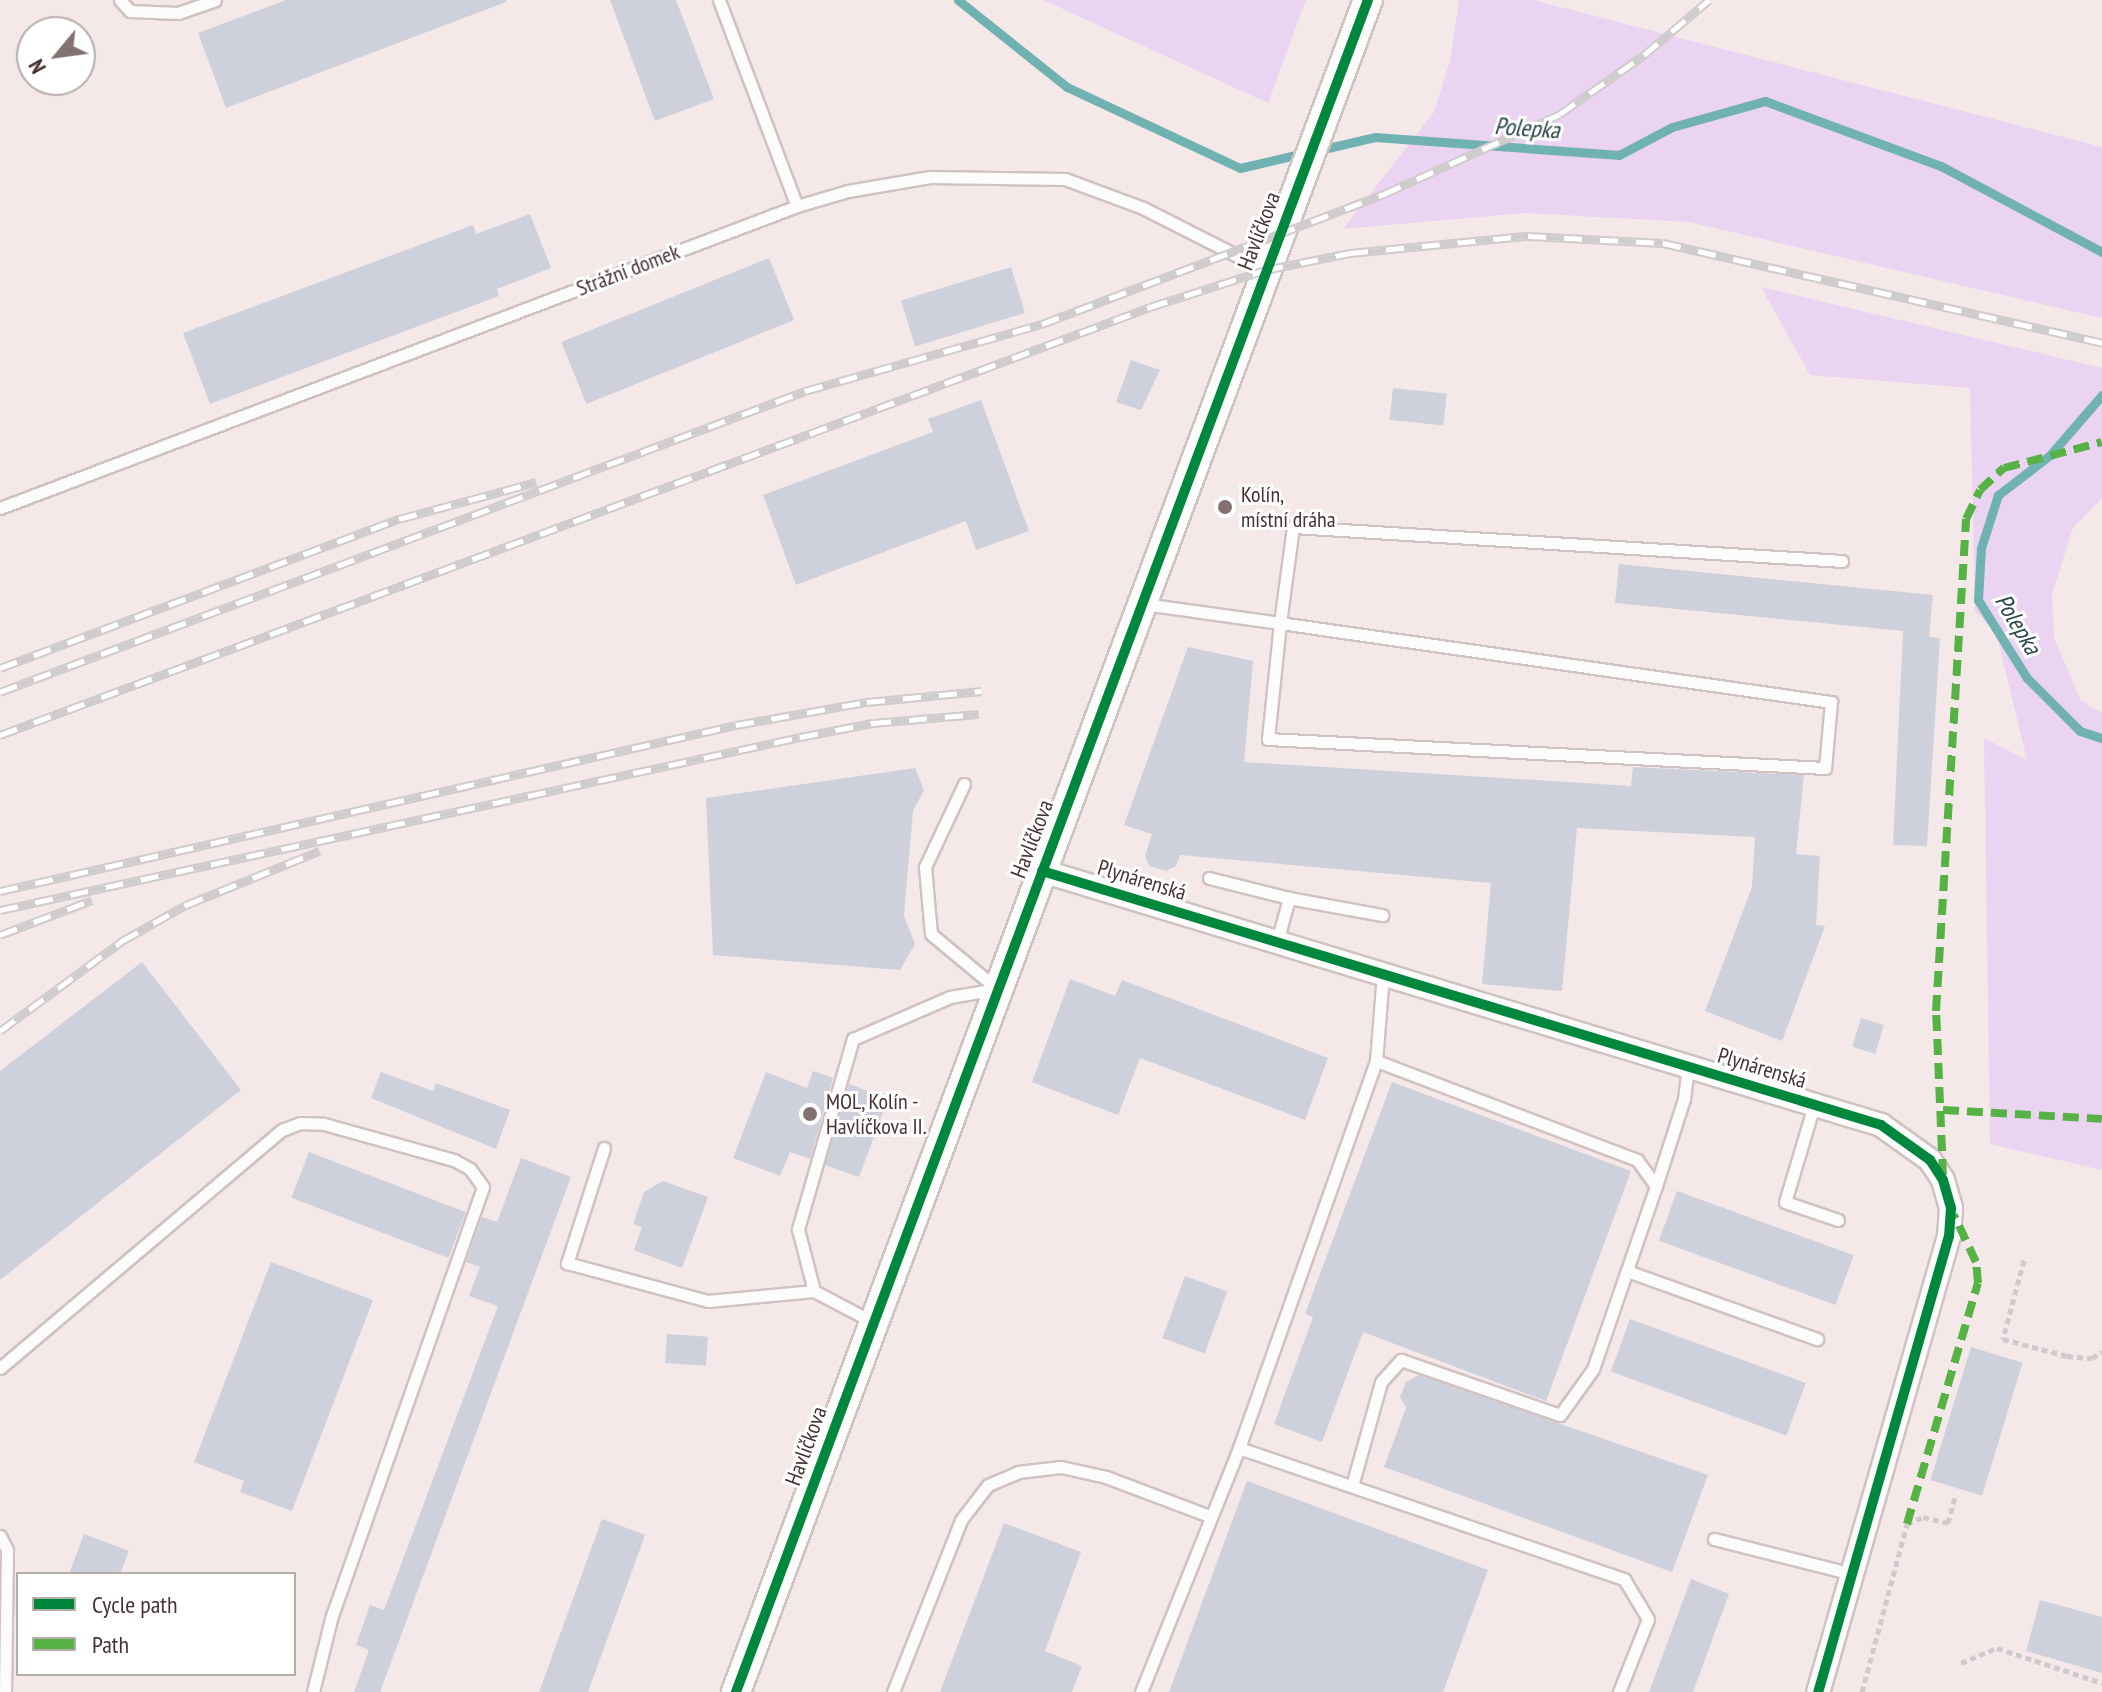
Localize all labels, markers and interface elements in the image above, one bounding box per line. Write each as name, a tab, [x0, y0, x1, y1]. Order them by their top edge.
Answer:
north arrow	[16, 16, 96, 96]
text: N	[22, 55, 52, 79]
water label: Polepka	[1493, 111, 1561, 145]
street label: Havlíčkova	[1232, 188, 1286, 274]
street label: Strážní domek	[573, 238, 683, 302]
place label: Kolín, místní dráha	[1241, 481, 1336, 532]
marker: Kolín, místní dráha	[1216, 498, 1234, 516]
water label: Polepka	[1989, 589, 2047, 659]
street label: Havlíčkova	[1005, 796, 1059, 882]
street label: Plynárenská	[1094, 854, 1190, 906]
street label: Plynárenská	[1714, 1042, 1810, 1094]
place label: MOL, Kolín - Havlíčkova II.	[826, 1088, 927, 1140]
marker: MOL, Kolín - Havlíčkova II.	[801, 1105, 819, 1123]
street label: Havlíčkova	[780, 1403, 832, 1489]
legend	[16, 1572, 296, 1676]
text: Cycle path	[92, 1589, 178, 1620]
text: Path	[92, 1629, 129, 1660]

